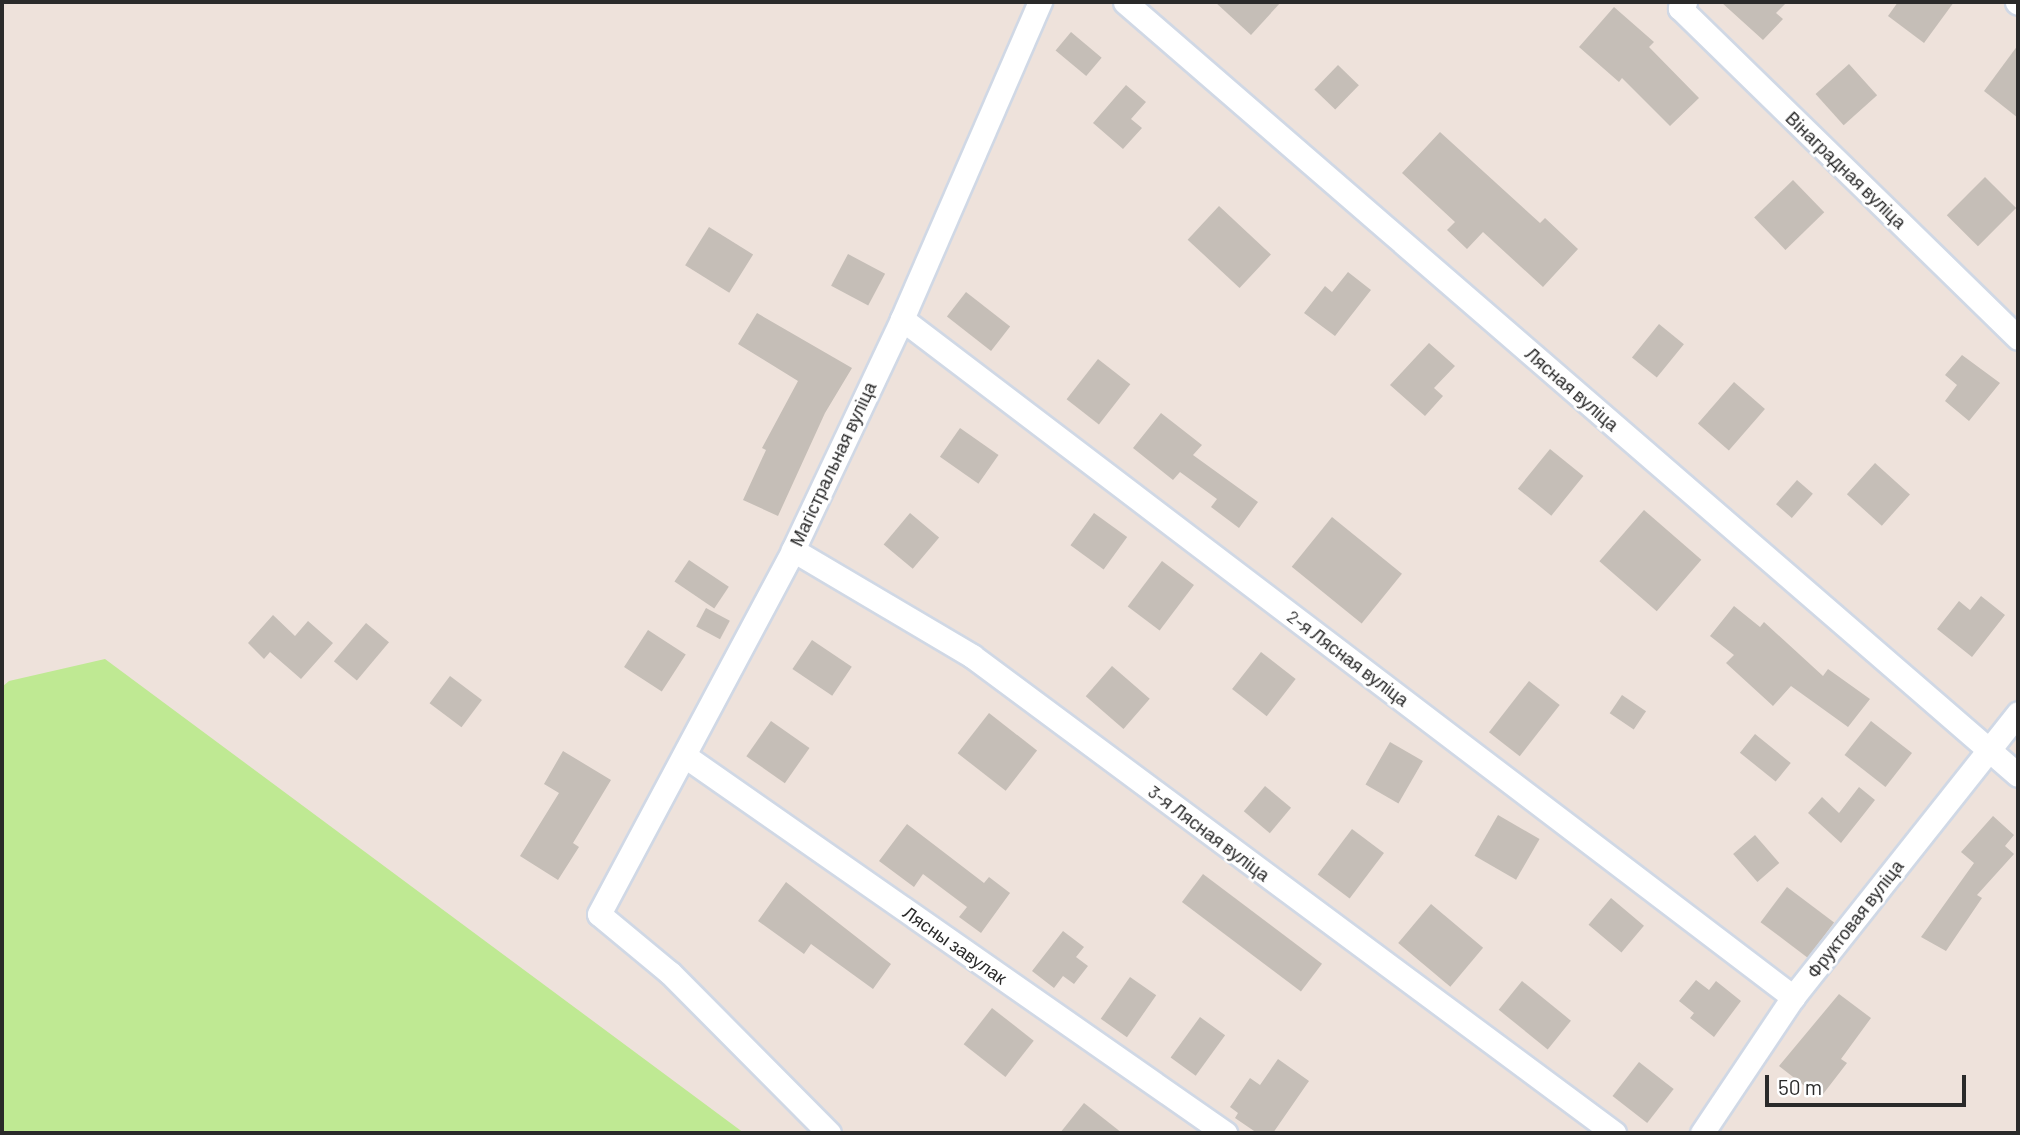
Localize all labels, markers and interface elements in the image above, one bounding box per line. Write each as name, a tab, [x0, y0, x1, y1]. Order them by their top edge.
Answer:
street label: Вінаградная вуліца	[1781, 107, 1911, 233]
street label: Лясная вуліца	[1521, 343, 1623, 435]
street label: Магістральная вуліца	[785, 378, 881, 550]
street label: 2-я Лясная вуліца	[1283, 605, 1413, 711]
street label: 3-я Лясная вуліца	[1144, 780, 1274, 886]
street label: Фруктовая вуліца	[1802, 856, 1908, 982]
street label: Лясны завулак	[899, 901, 1011, 989]
scale bar	[1768, 1062, 1969, 1106]
text: 50 m	[1778, 1074, 1822, 1099]

